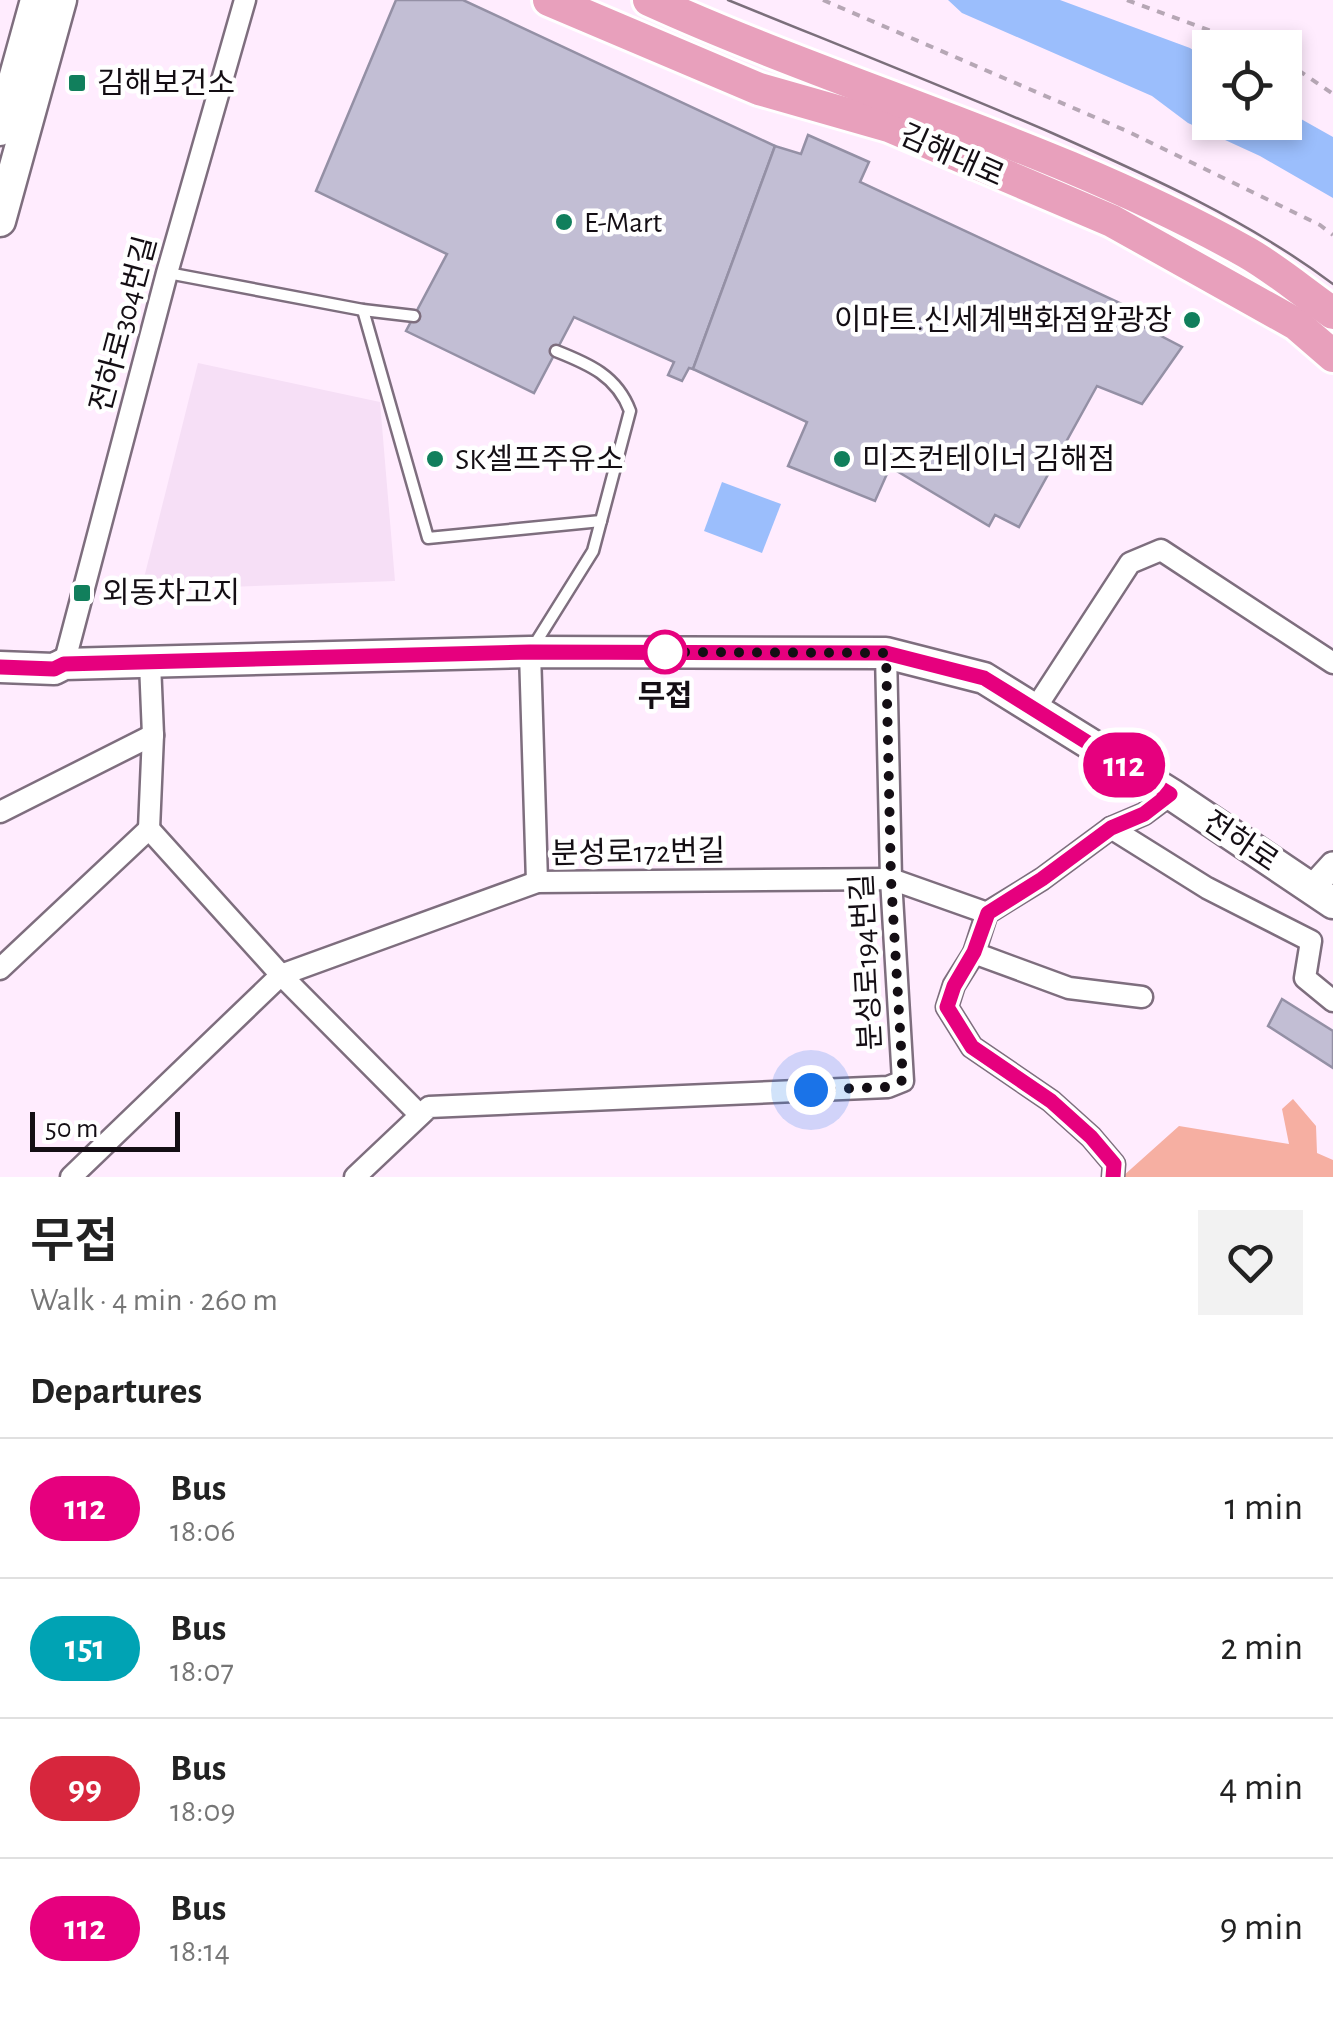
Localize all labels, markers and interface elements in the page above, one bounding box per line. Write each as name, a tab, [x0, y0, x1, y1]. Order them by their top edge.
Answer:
map controls	[1192, 30, 1302, 140]
button: locate	[1192, 30, 1302, 140]
place label: 김해보건소	[97, 68, 235, 99]
marker: 김해보건소	[66, 72, 88, 94]
street label: 김해대로	[895, 119, 1009, 192]
place label: E-Mart	[584, 208, 662, 238]
marker: E-Mart	[553, 211, 575, 233]
street label: 전하로304번길	[84, 233, 162, 415]
place label: 이마트.신세계백화점앞광장	[834, 304, 1172, 336]
marker: 이마트.신세계백화점앞광장	[1181, 309, 1203, 331]
place label: 미즈컨테이너 김해점	[862, 443, 1115, 475]
place label: SK셀프주유소	[455, 444, 624, 475]
marker: SK셀프주유소	[424, 448, 446, 470]
marker: 미즈컨테이너 김해점	[831, 448, 853, 470]
place label: 외동차고지	[102, 577, 240, 609]
marker: 외동차고지	[71, 582, 93, 604]
marker: 무접	[644, 631, 686, 673]
place label: 무접	[637, 680, 693, 712]
line badge: 112	[1066, 732, 1182, 798]
text: 112	[1103, 748, 1145, 783]
street label: 전하로	[1198, 805, 1284, 877]
street label: 분성로172번길	[551, 835, 726, 870]
street label: 분성로194번길	[846, 873, 887, 1051]
your location	[786, 1065, 836, 1115]
scale bar	[30, 1107, 180, 1152]
text: 50 m	[45, 1115, 99, 1143]
button: heart	[1198, 1210, 1303, 1315]
text: 무접	[30, 1219, 118, 1267]
text: Walk · 4 min · 260 m	[30, 1284, 278, 1316]
text: Departures	[30, 1373, 202, 1411]
text: Bus	[170, 1470, 226, 1508]
text: 1 min	[1224, 1489, 1303, 1527]
text: 112	[64, 1491, 106, 1526]
text: 18:06	[170, 1515, 235, 1547]
text: Bus	[170, 1610, 226, 1648]
text: 2 min	[1220, 1629, 1303, 1667]
text: 151	[65, 1631, 105, 1666]
text: 18:07	[170, 1655, 234, 1687]
text: Bus	[170, 1750, 226, 1788]
text: 4 min	[1219, 1769, 1303, 1807]
text: 99	[68, 1771, 102, 1806]
text: 18:09	[170, 1795, 235, 1827]
text: Bus	[170, 1890, 226, 1928]
text: 9 min	[1220, 1909, 1303, 1947]
text: 112	[64, 1911, 106, 1946]
text: 18:14	[170, 1935, 230, 1967]

